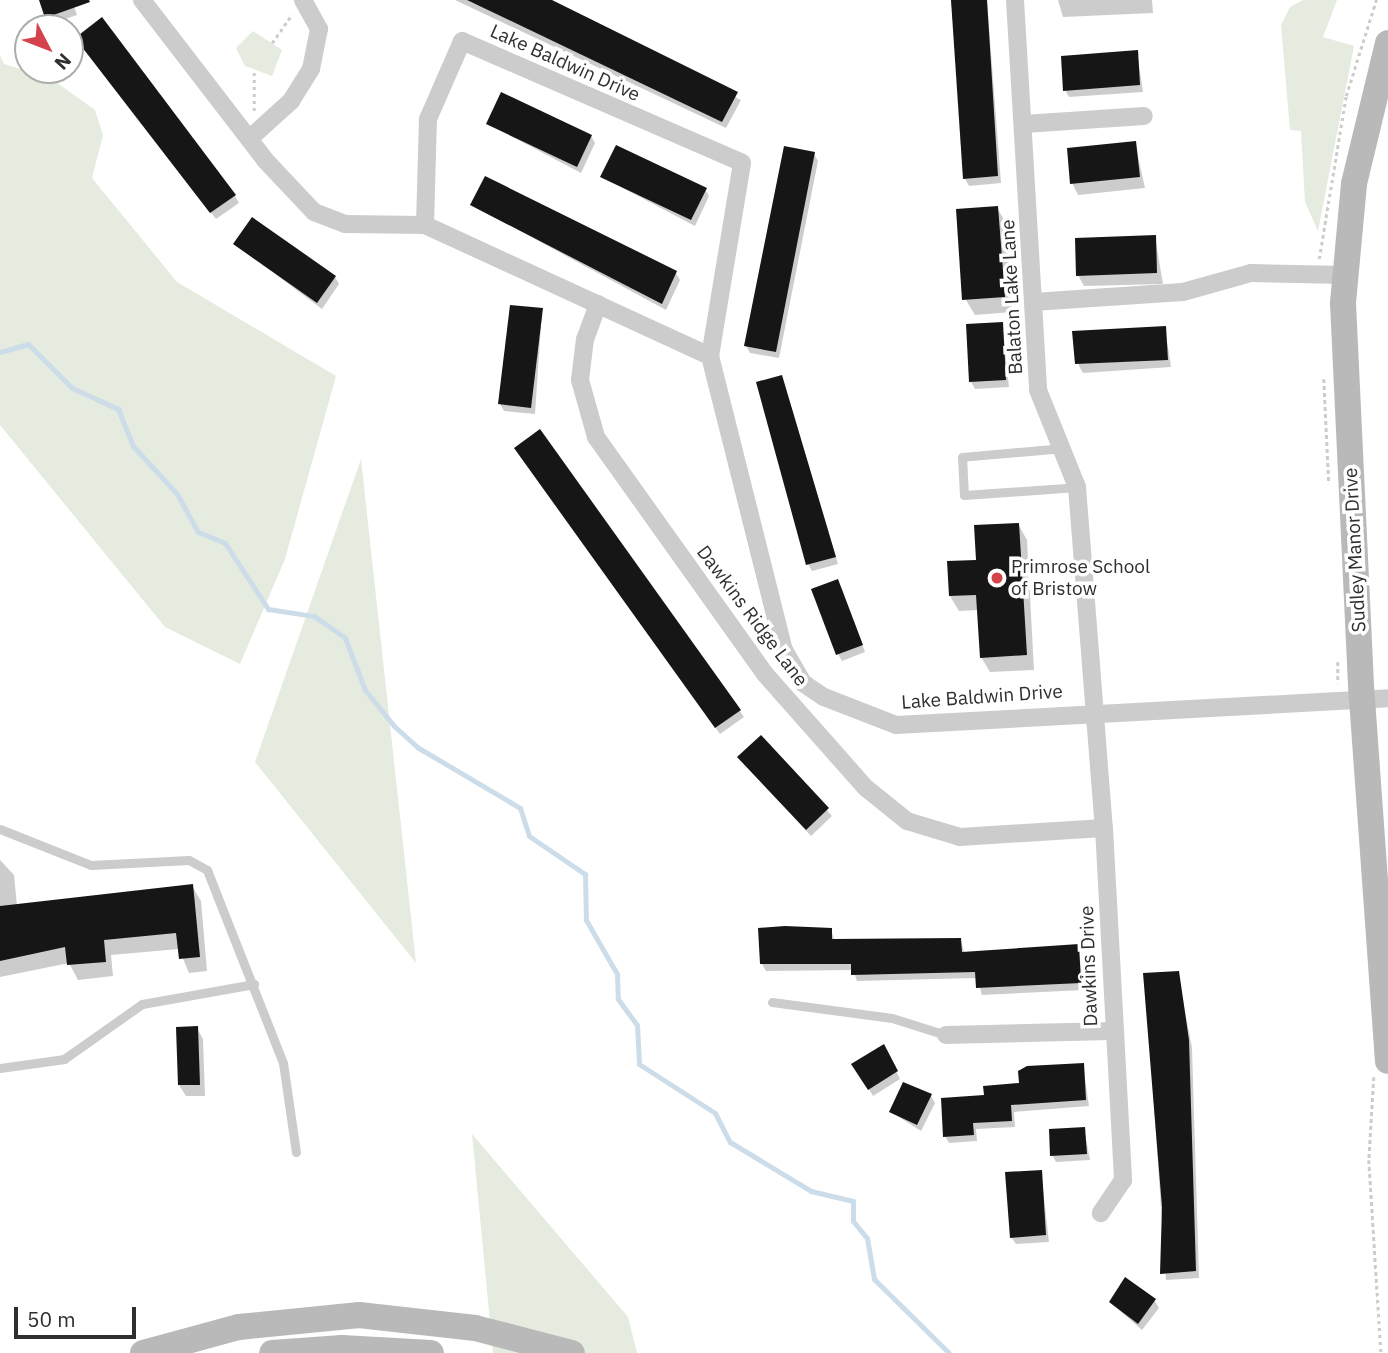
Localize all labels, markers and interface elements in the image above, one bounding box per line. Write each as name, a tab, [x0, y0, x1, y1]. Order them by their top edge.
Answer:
north arrow	[14, 14, 84, 84]
street label: Lake Baldwin Drive	[486, 20, 644, 106]
text: N	[50, 49, 77, 75]
street label: Balaton Lake Lane	[997, 219, 1027, 375]
street label: Sudley Manor Drive	[1339, 467, 1371, 633]
street label: Dawkins Ridge Lane	[692, 541, 812, 691]
place label: Primrose School of Bristow	[1011, 556, 1150, 600]
marker: Primrose School of Bristow	[989, 570, 1005, 586]
street label: Lake Baldwin Drive	[901, 680, 1063, 714]
street label: Dawkins Drive	[1075, 905, 1103, 1027]
scale bar	[18, 1294, 140, 1338]
text: 50 m	[27, 1305, 76, 1333]

